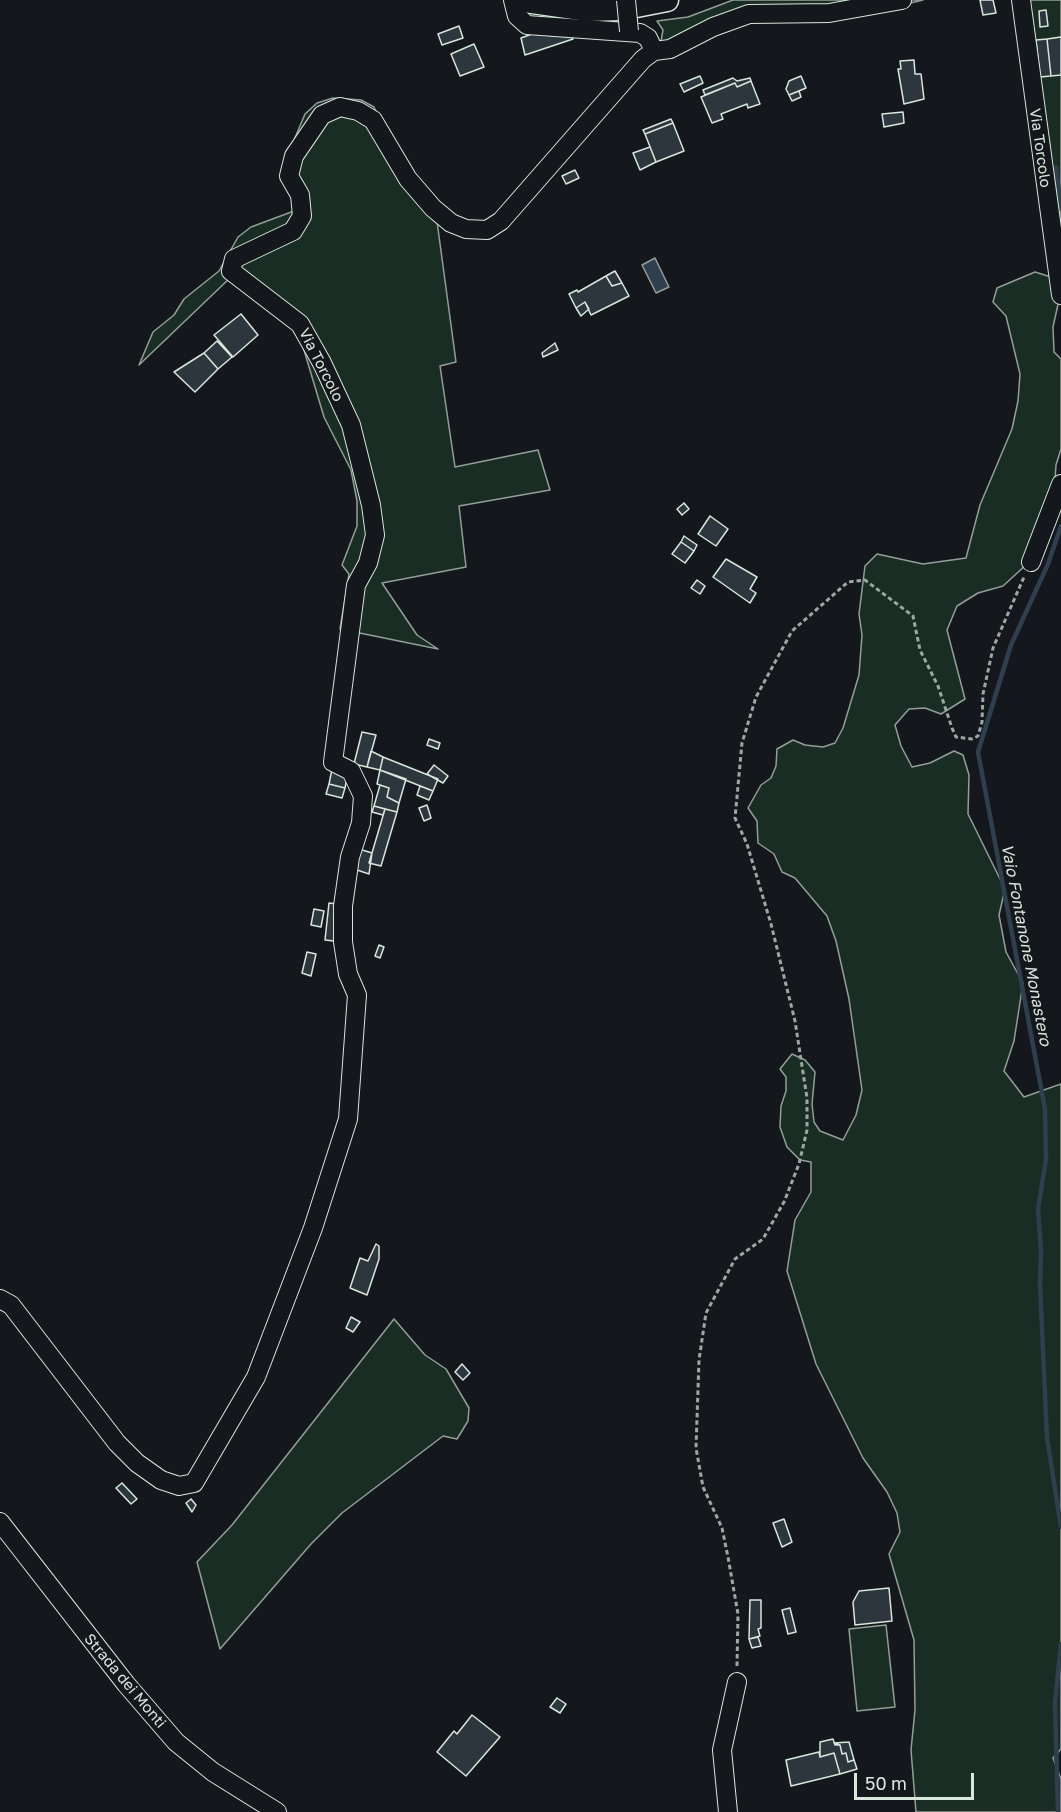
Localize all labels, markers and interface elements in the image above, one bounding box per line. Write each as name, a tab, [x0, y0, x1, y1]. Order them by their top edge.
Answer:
street label: Via Torcolo	[1026, 107, 1054, 189]
street label: Via Torcolo	[295, 325, 347, 405]
water label: Vaio Fontanone Monastero	[997, 842, 1055, 1048]
street label: Strada dei Monti	[80, 1630, 170, 1732]
scale bar	[857, 1761, 977, 1799]
text: 50 m	[865, 1772, 907, 1794]

